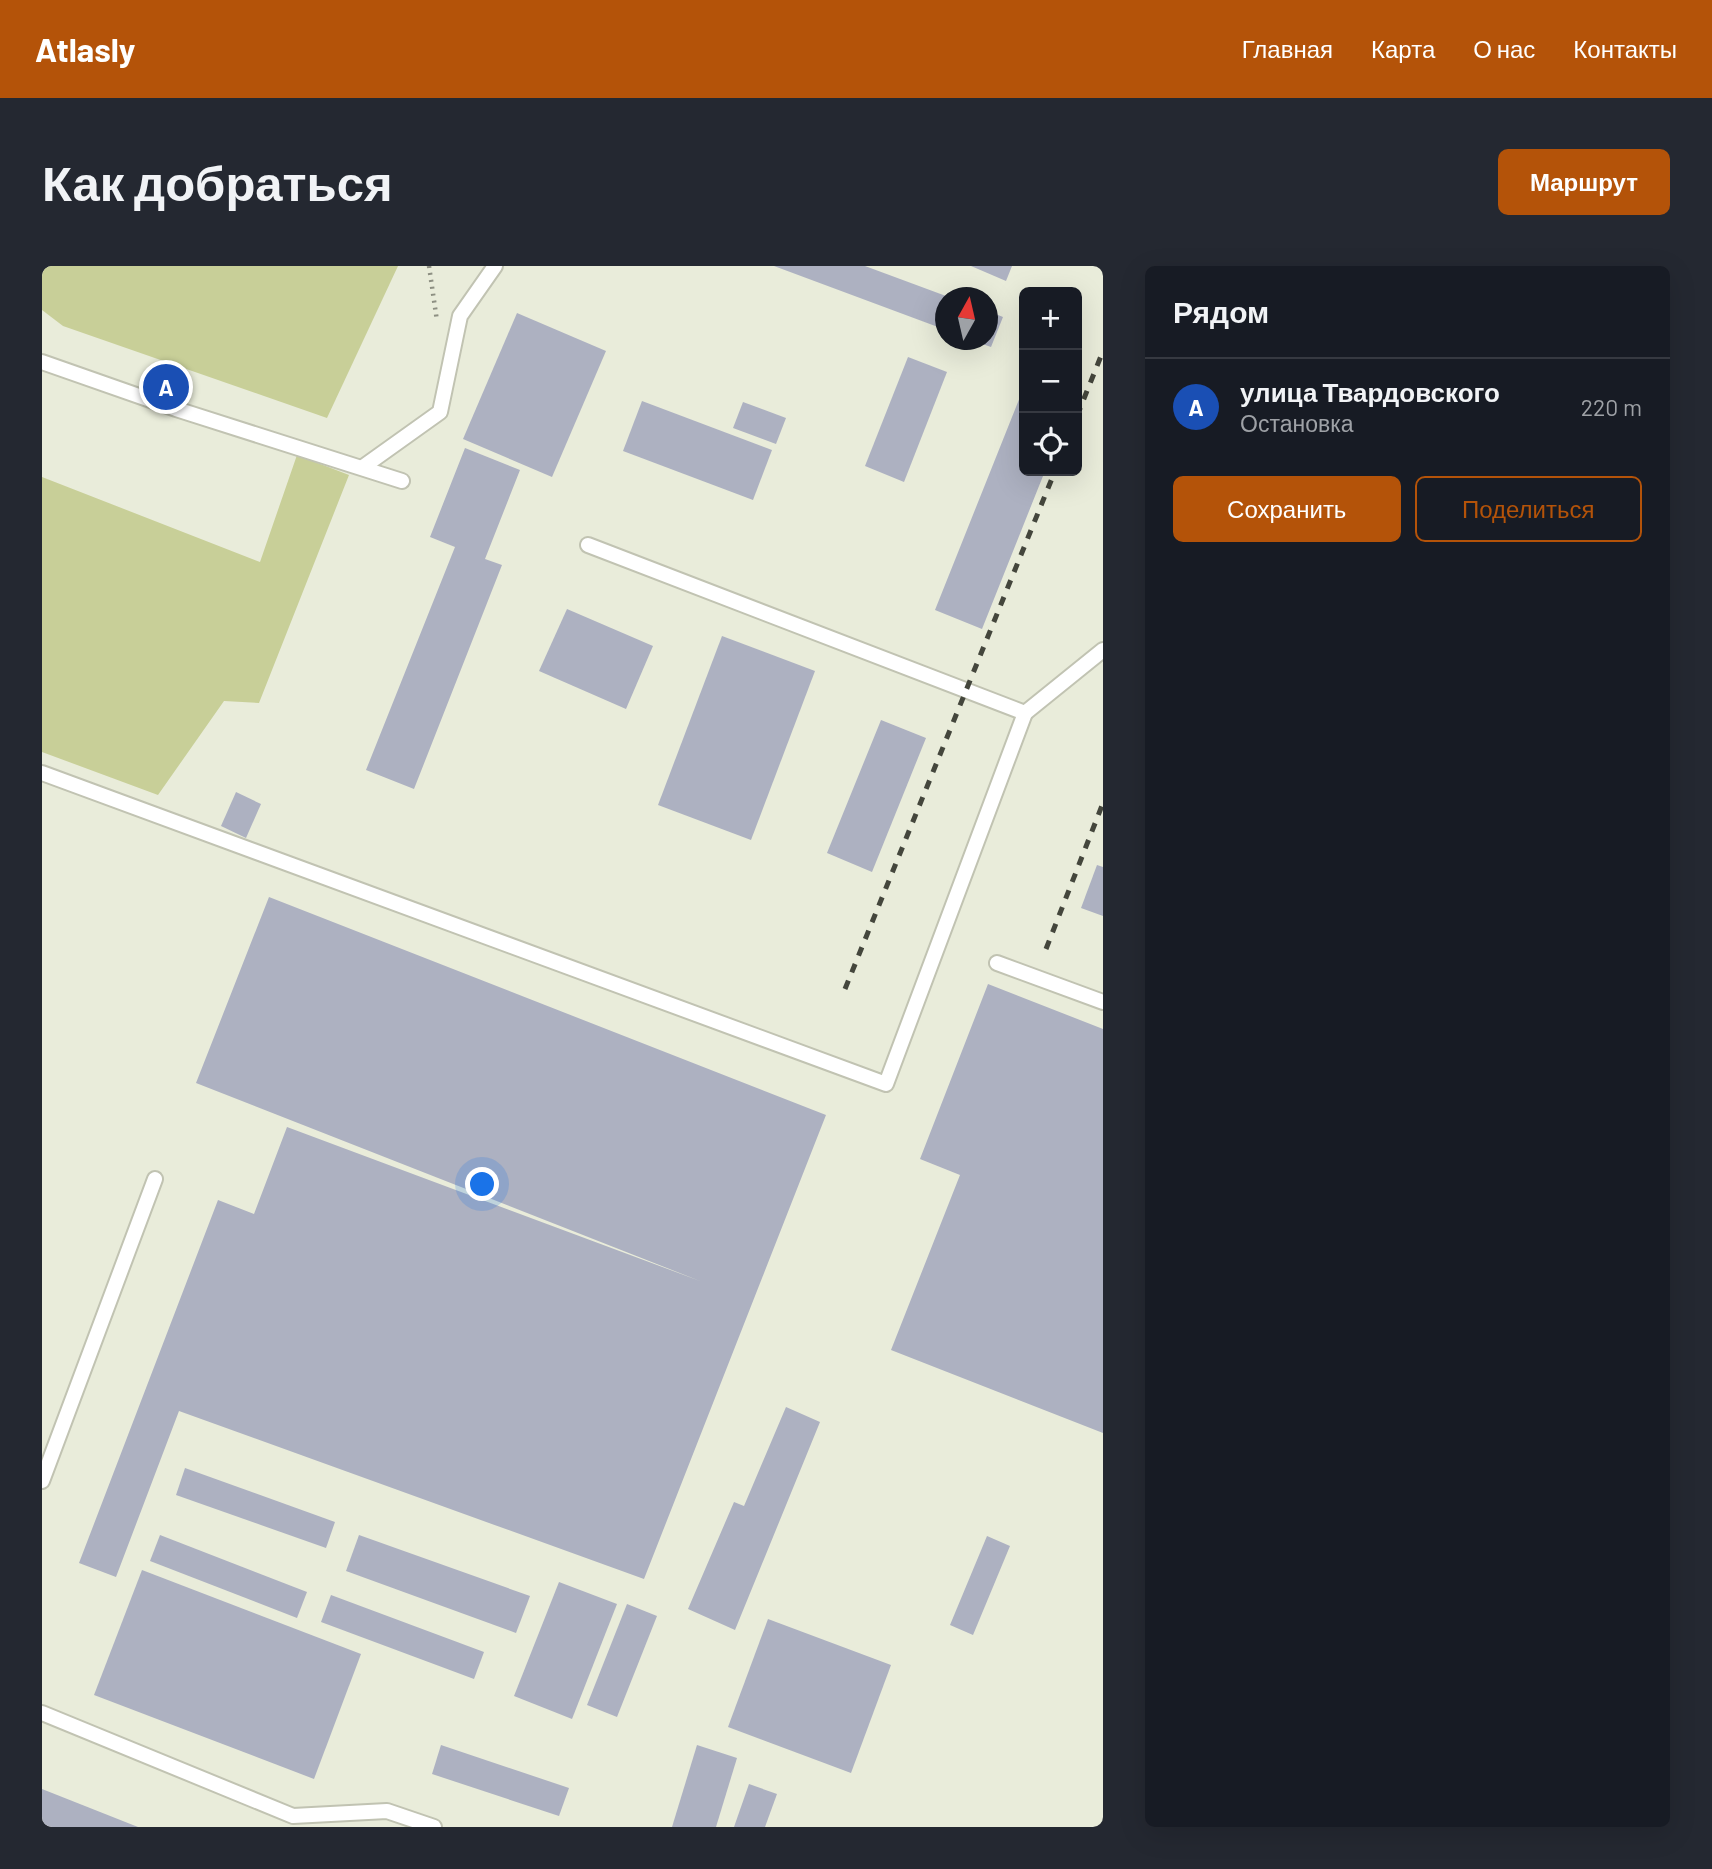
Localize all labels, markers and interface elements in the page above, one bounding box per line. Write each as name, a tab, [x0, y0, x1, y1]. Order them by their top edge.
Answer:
text: Atlasly	[35, 29, 135, 69]
text: Главная	[1242, 34, 1333, 63]
text: Карта	[1371, 34, 1435, 63]
text: О нас	[1473, 34, 1535, 63]
text: Контакты	[1573, 34, 1677, 63]
button: Маршрут	[1498, 149, 1670, 215]
text: Как добраться	[42, 152, 393, 211]
north arrow	[935, 287, 998, 350]
map controls	[1019, 287, 1082, 476]
button: +	[1019, 287, 1082, 350]
text: Рядом	[1173, 293, 1269, 329]
button: −	[1019, 350, 1082, 413]
pin: A	[143, 361, 189, 413]
text: улица Твардовского	[1240, 376, 1500, 407]
text: A	[1188, 393, 1204, 421]
text: 220 m	[1581, 393, 1642, 421]
text: Остановка	[1240, 409, 1354, 437]
button: locate	[1019, 413, 1082, 476]
button: Сохранить	[1173, 476, 1401, 542]
button: Поделиться	[1415, 476, 1642, 542]
your location	[465, 1167, 499, 1201]

